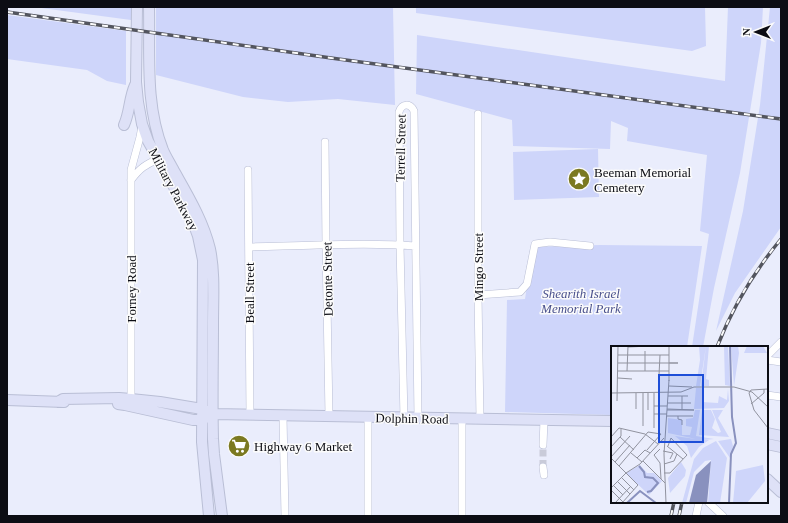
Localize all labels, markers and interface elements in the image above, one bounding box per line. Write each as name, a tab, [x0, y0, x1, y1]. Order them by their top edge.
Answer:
north arrow	[736, 12, 776, 52]
text: N	[740, 28, 752, 36]
street label: Terrell Street	[392, 113, 409, 182]
street label: Military Parkway	[145, 145, 202, 234]
place label: Beeman Memorial Cemetery	[594, 165, 691, 195]
place icon: Beeman Memorial Cemetery	[566, 166, 592, 192]
street label: Mingo Street	[471, 232, 486, 301]
street label: Detonte Street	[319, 241, 336, 316]
street label: Forney Road	[124, 255, 139, 323]
street label: Beall Street	[242, 262, 257, 324]
park label: Shearith Israel Memorial Park	[540, 286, 621, 316]
inset map	[611, 346, 768, 503]
street label: Dolphin Road	[375, 410, 449, 427]
supermarket icon: Highway 6 Market	[226, 433, 252, 459]
place label: Highway 6 Market	[254, 439, 353, 454]

